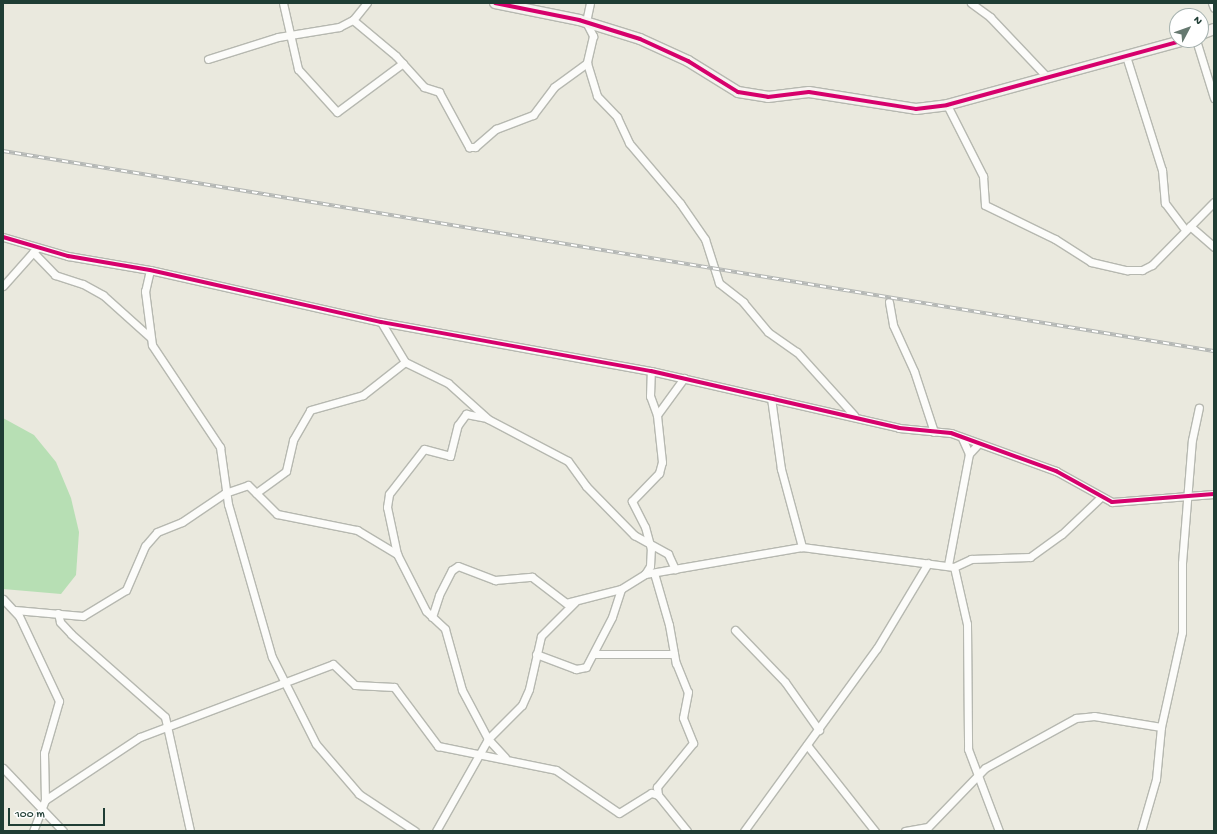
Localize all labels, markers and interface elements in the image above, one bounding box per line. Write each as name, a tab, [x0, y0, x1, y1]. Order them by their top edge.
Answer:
north arrow	[1169, 8, 1209, 48]
text: N	[1190, 14, 1204, 27]
scale bar	[10, 800, 107, 826]
text: 100 m	[15, 808, 45, 822]

